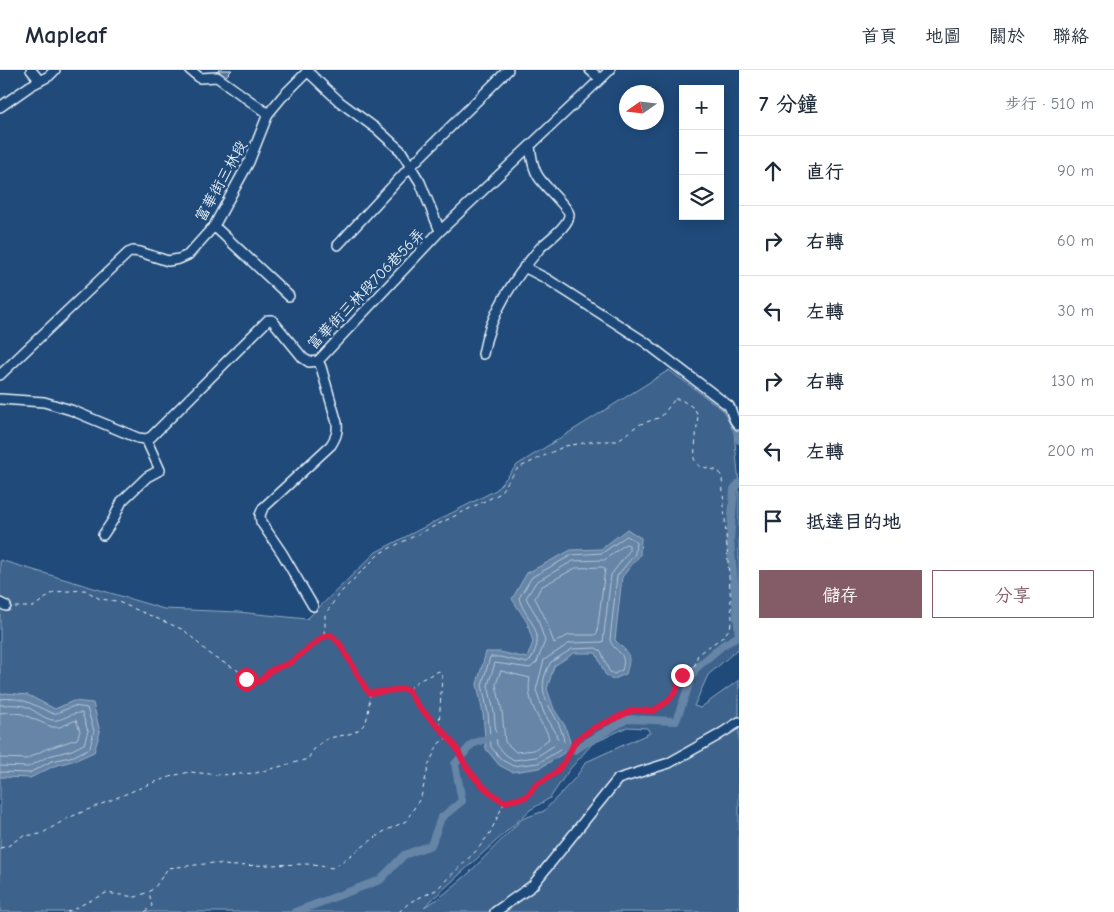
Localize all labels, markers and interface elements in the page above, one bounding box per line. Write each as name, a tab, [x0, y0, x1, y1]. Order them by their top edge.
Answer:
text: Mapleaf	[25, 21, 106, 49]
text: 首頁	[861, 26, 897, 47]
text: 地圖	[925, 26, 961, 47]
text: 關於	[989, 26, 1025, 47]
text: 聯絡	[1053, 26, 1089, 47]
north arrow	[619, 85, 664, 130]
map controls	[679, 85, 724, 220]
button: +	[679, 85, 724, 130]
text: 7 分鐘	[759, 92, 818, 116]
text: 步行 · 510 m	[1005, 95, 1094, 113]
button: −	[679, 130, 724, 175]
street label: 富華街三林段	[191, 137, 251, 225]
icon: ahead	[759, 157, 787, 185]
text: 直行	[806, 161, 844, 183]
text: 90 m	[1057, 162, 1094, 180]
button: layers	[679, 175, 724, 220]
street label: 富華街三林段706巷56弄	[304, 225, 428, 353]
icon: right	[759, 227, 787, 255]
text: 右轉	[806, 231, 844, 253]
text: 60 m	[1057, 232, 1094, 250]
icon: left	[759, 297, 787, 325]
text: 左轉	[806, 301, 844, 323]
text: 30 m	[1058, 302, 1094, 320]
icon: right	[759, 367, 787, 395]
text: 右轉	[806, 371, 844, 393]
text: 130 m	[1051, 372, 1094, 390]
icon: left	[759, 437, 787, 465]
text: 左轉	[806, 441, 844, 463]
text: 200 m	[1048, 442, 1094, 460]
icon: arrive	[759, 507, 787, 535]
text: 抵達目的地	[806, 511, 901, 533]
button: 儲存	[759, 570, 922, 618]
button: 分享	[932, 570, 1094, 618]
route end	[671, 664, 694, 687]
route start	[235, 668, 258, 691]

